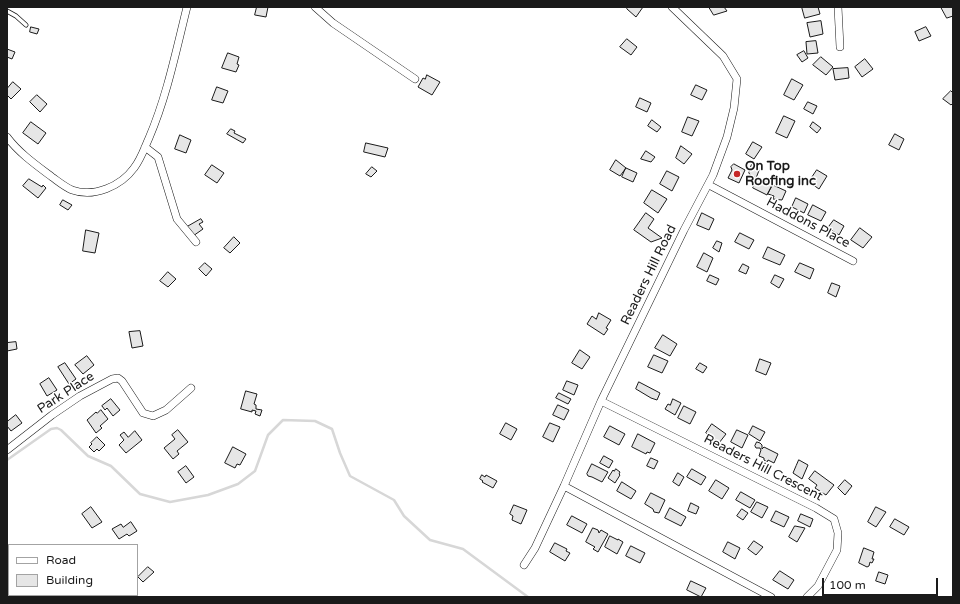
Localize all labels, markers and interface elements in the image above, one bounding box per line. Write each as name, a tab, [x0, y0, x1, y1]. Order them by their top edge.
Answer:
place label: On Top Roofing inc	[745, 159, 816, 190]
marker: On Top Roofing inc	[732, 169, 742, 179]
street label: Haddons Place	[764, 194, 852, 252]
street label: Readers Hill Road	[618, 222, 680, 328]
street label: Park Place	[35, 369, 97, 417]
street label: Readers Hill Crescent	[701, 431, 825, 505]
legend	[8, 544, 138, 596]
text: Road	[46, 553, 76, 567]
scale bar	[824, 570, 940, 596]
text: Building	[46, 573, 93, 587]
text: 100 m	[829, 578, 866, 592]

